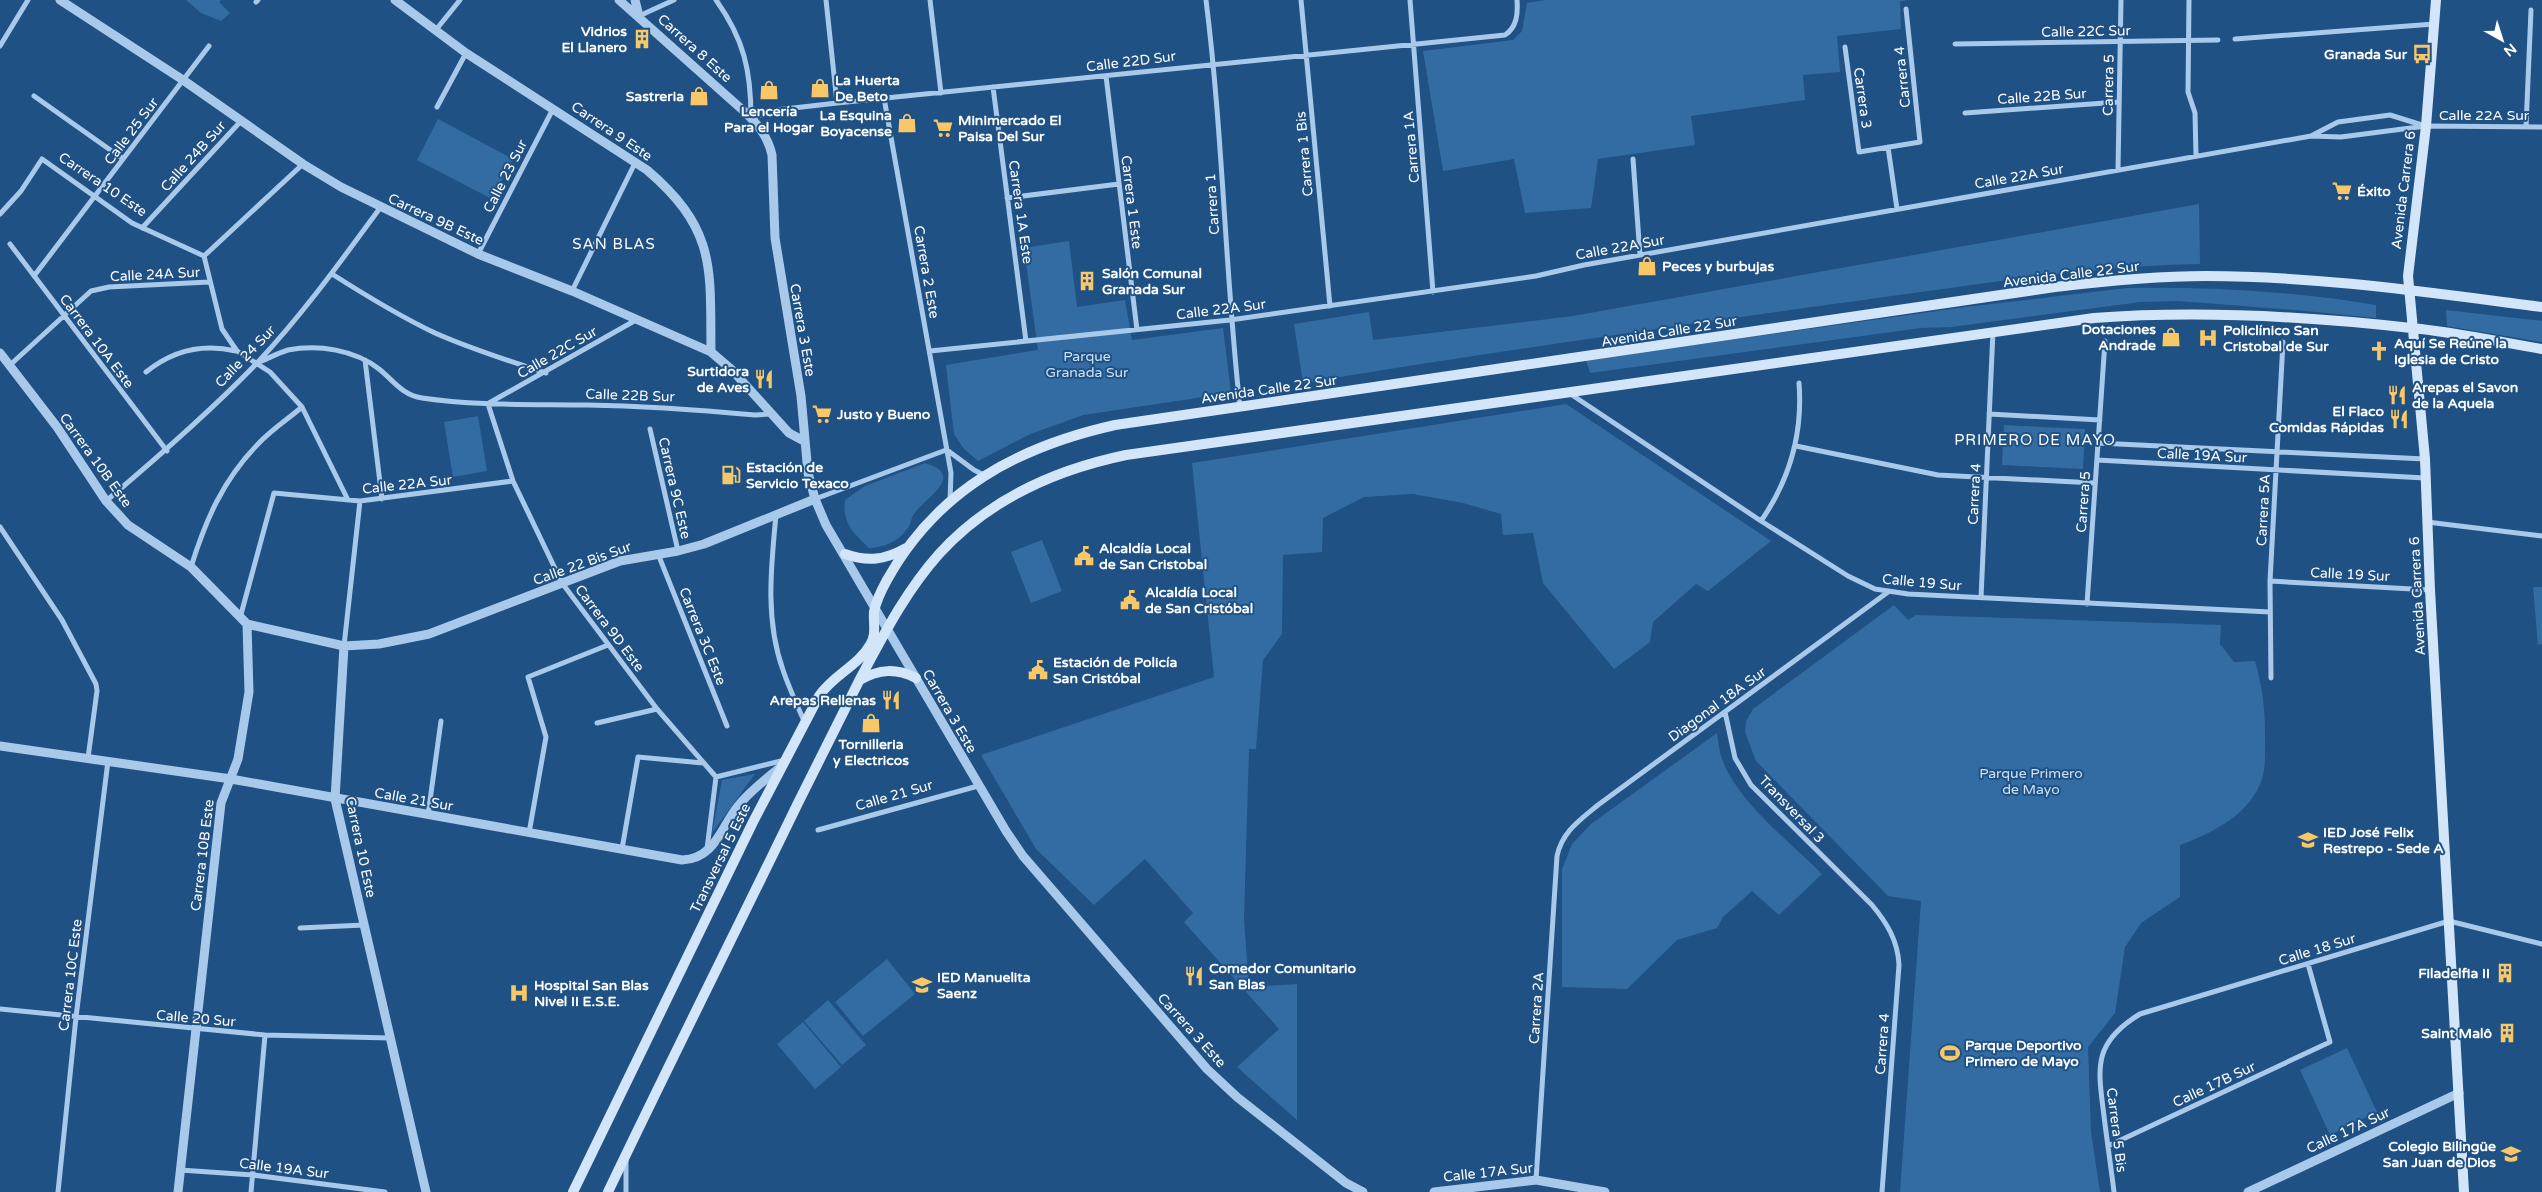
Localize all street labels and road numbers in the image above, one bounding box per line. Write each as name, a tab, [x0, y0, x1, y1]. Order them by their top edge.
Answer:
street label: Carrera 8 Este	[654, 11, 735, 86]
street label: Calle 22C Sur	[2041, 22, 2132, 41]
street label: Carrera 4	[1891, 45, 1914, 109]
street label: Calle 22D Sur	[1085, 47, 1178, 75]
street label: Carrera 5	[2099, 54, 2118, 116]
street label: Carrera 3	[1850, 66, 1875, 130]
street label: Calle 22B Sur	[1997, 85, 2088, 108]
street label: Calle 25 Sur	[101, 94, 163, 168]
street label: Carrera 9 Este	[568, 98, 656, 165]
street label: Calle 22A Sur	[2439, 107, 2530, 124]
street label: Carrera 1A	[1400, 110, 1423, 184]
street label: Carrera 1 Bis	[1292, 111, 1317, 197]
street label: Calle 24B Sur	[157, 117, 230, 195]
street label: Avenida Carrera 6	[2388, 130, 2419, 250]
street label: Calle 23 Sur	[480, 136, 531, 216]
street label: Carrera 10 Este	[55, 149, 150, 220]
street label: Carrera 1 Este	[1117, 154, 1146, 250]
street label: Carrera 1A Este	[1005, 159, 1036, 265]
street label: Calle 22A Sur	[1973, 160, 2066, 193]
street label: Carrera 1	[1202, 173, 1223, 235]
street label: Carrera 9B Este	[385, 190, 486, 249]
street label: Carrera 2 Este	[910, 224, 943, 320]
street label: Calle 22A Sur	[1574, 231, 1667, 264]
street label: Avenida Calle 22 Sur	[2002, 258, 2141, 291]
street label: Calle 24A Sur	[110, 264, 201, 285]
street label: Carrera 3 Este	[786, 282, 819, 378]
street label: Carrera 10A Este	[56, 291, 138, 392]
street label: Calle 22A Sur	[1175, 295, 1267, 323]
street label: Avenida Calle 22 Sur	[1600, 312, 1739, 351]
street label: Calle 24 Sur	[212, 321, 280, 391]
street label: Calle 22C Sur	[514, 322, 601, 382]
street label: Avenida Calle 22 Sur	[1200, 371, 1339, 407]
street label: Calle 22B Sur	[585, 385, 676, 406]
street label: Carrera 10B Este	[56, 410, 136, 511]
street label: Carrera 9C Este	[655, 436, 694, 541]
street label: Calle 19A Sur	[2156, 445, 2248, 466]
street label: Carrera 4	[1964, 463, 1985, 525]
street label: Calle 22A Sur	[361, 471, 453, 498]
street label: Carrera 5	[2073, 471, 2094, 533]
street label: Carrera 5A	[2253, 474, 2274, 546]
street label: Avenida Carrera 6	[2406, 536, 2429, 656]
street label: Calle 22 Bis Sur	[531, 538, 634, 589]
street label: Calle 19 Sur	[2310, 564, 2391, 585]
street label: Calle 19 Sur	[1881, 571, 1963, 594]
street label: Carrera 9D Este	[571, 581, 648, 675]
street label: Carrera 3C Este	[675, 585, 730, 688]
street label: Diagonal 18A Sur	[1665, 663, 1770, 746]
street label: Carrera 3 Este	[919, 666, 980, 756]
street label: Transversal 3	[1755, 772, 1828, 847]
street label: Calle 21 Sur	[853, 776, 935, 815]
street label: Calle 21 Sur	[373, 784, 455, 815]
street label: Carrera 10 Este	[342, 795, 380, 899]
street label: Carrera 10B Este	[187, 798, 218, 912]
street label: Transversal 5 Este	[687, 801, 754, 916]
street label: Carrera 10C Este	[55, 918, 86, 1032]
street label: Calle 18 Sur	[2277, 930, 2358, 969]
street label: Carrera 2A	[1526, 971, 1547, 1045]
street label: Carrera 3 Este	[1154, 990, 1229, 1071]
street label: Calle 20 Sur	[155, 1007, 237, 1030]
street label: Carrera 4	[1872, 1012, 1893, 1075]
street label: Calle 17B Sur	[2170, 1058, 2259, 1111]
street label: Carrera 5 Bis	[2103, 1087, 2130, 1174]
street label: Calle 17A Sur	[2304, 1103, 2393, 1157]
street label: Calle 19A Sur	[238, 1155, 330, 1183]
street label: Calle 17A Sur	[1442, 1159, 1534, 1186]

